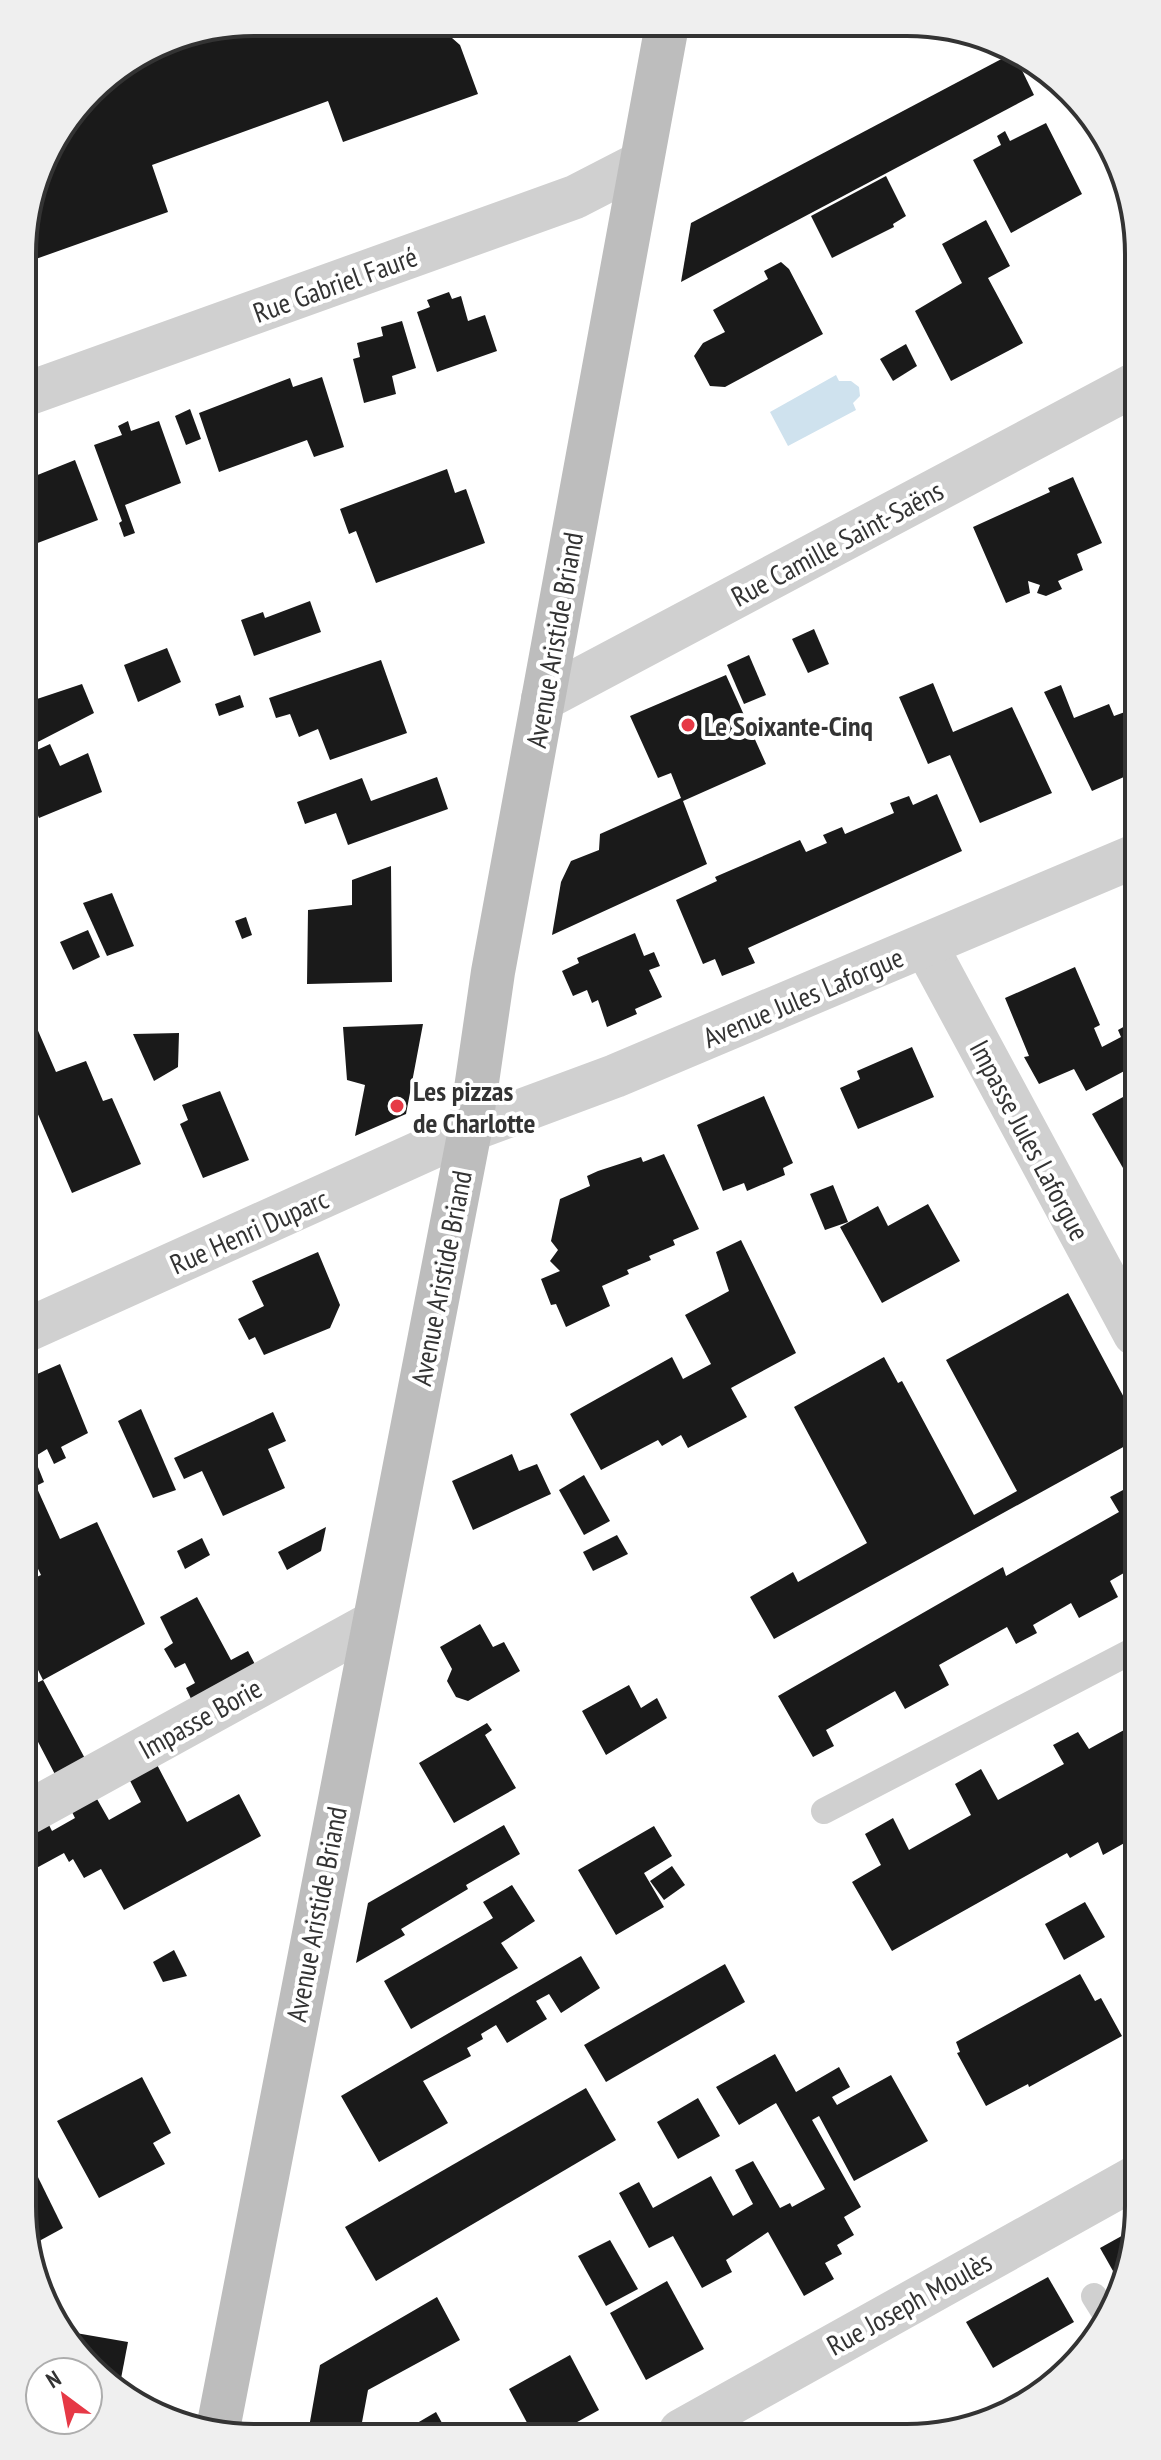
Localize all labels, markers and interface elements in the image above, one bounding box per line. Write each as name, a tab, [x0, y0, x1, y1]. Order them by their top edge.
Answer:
street label: Rue Gabriel Fauré	[248, 237, 422, 331]
street label: Rue Camille Saint-Saëns	[725, 472, 949, 614]
street label: Avenue Aristide Briand	[517, 529, 591, 751]
place label: Le Soixante-Cinq	[704, 707, 873, 744]
marker: Le Soixante-Cinq	[679, 716, 697, 734]
street label: Avenue Jules Laforgue	[697, 938, 909, 1056]
street label: Impasse Jules Laforgue	[962, 1033, 1098, 1247]
place label: Les pizzas de Charlotte	[413, 1072, 535, 1141]
marker: Les pizzas de Charlotte	[388, 1097, 406, 1115]
street label: Avenue Aristide Briand	[402, 1167, 480, 1389]
street label: Rue Henri Duparc	[164, 1180, 334, 1282]
street label: Impasse Borie	[132, 1669, 268, 1767]
street label: Avenue Aristide Briand	[277, 1803, 355, 2025]
street label: Rue Joseph Moulès	[820, 2242, 998, 2364]
north arrow	[24, 2356, 104, 2436]
text: N	[41, 2364, 66, 2394]

